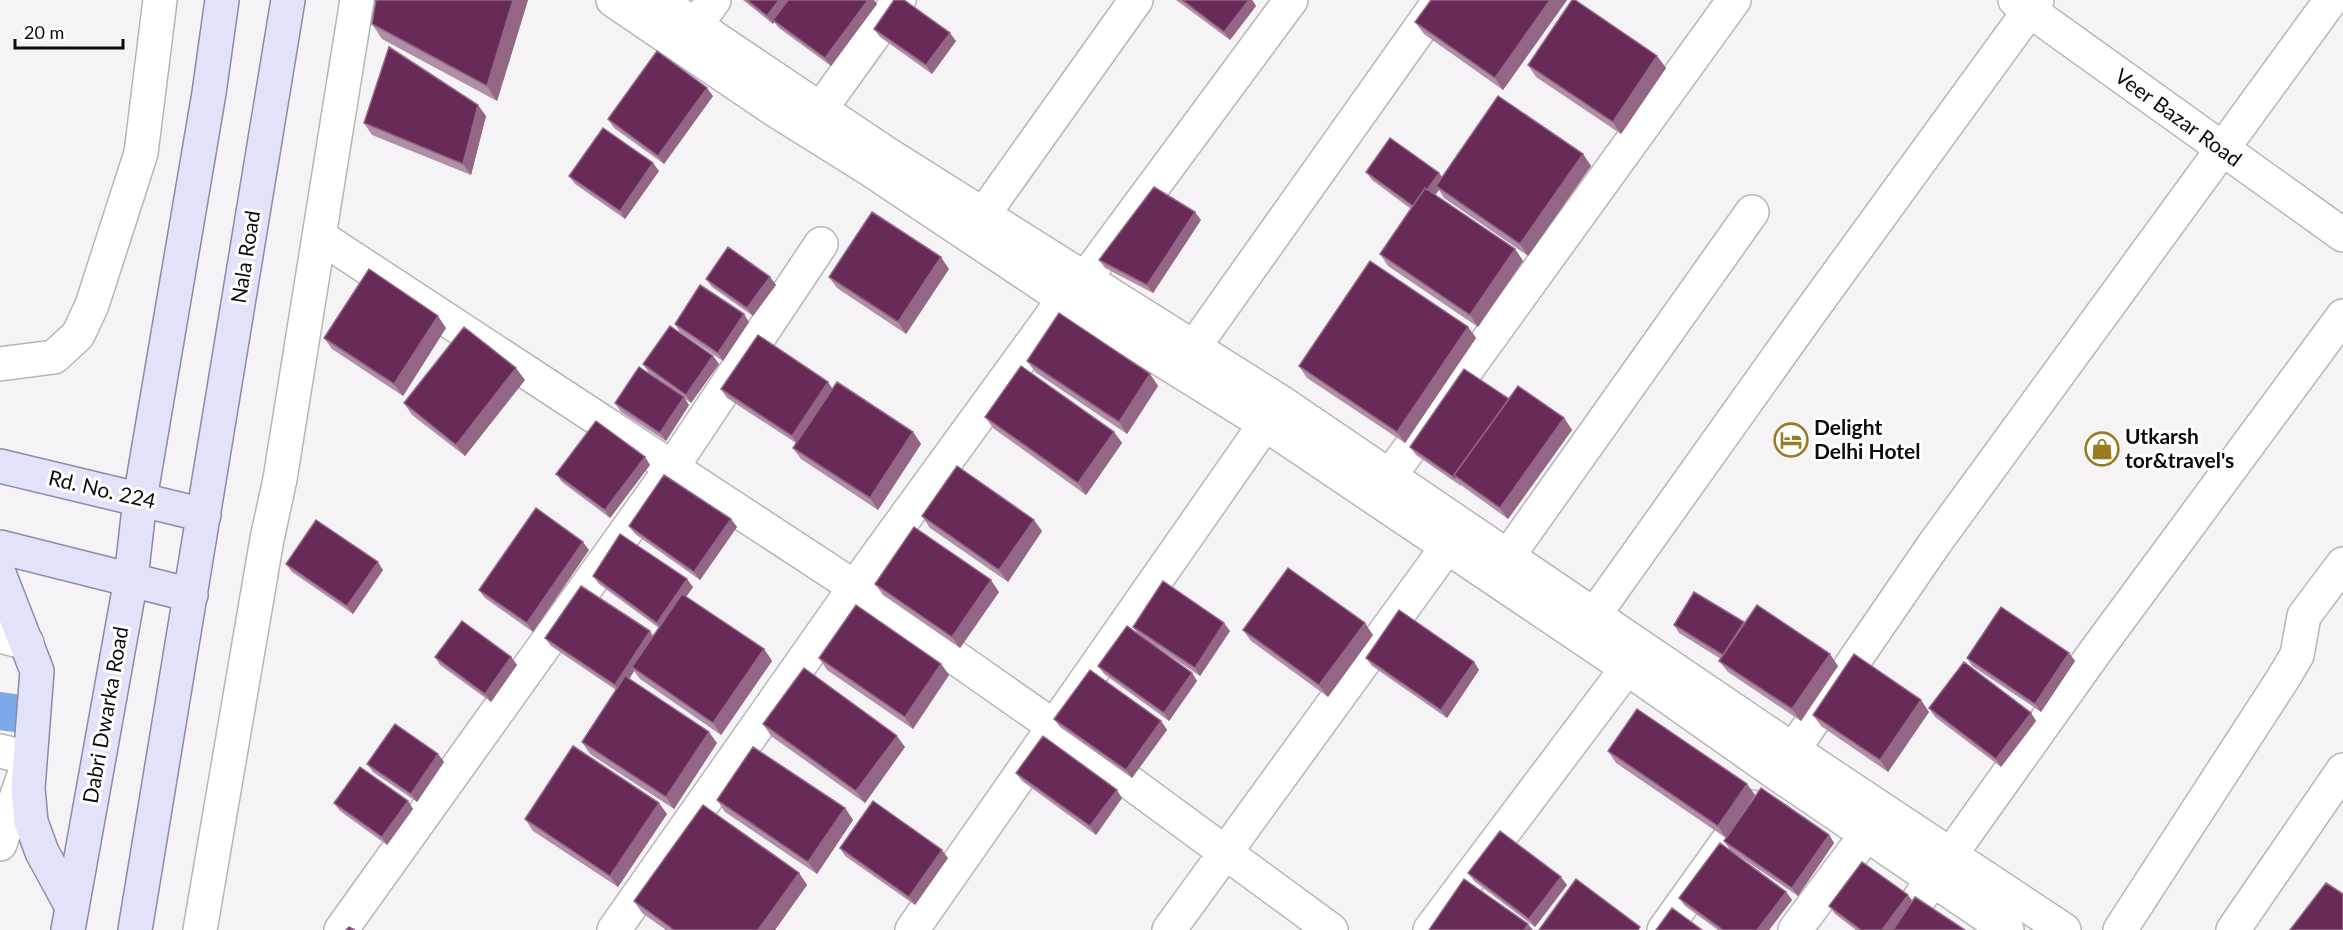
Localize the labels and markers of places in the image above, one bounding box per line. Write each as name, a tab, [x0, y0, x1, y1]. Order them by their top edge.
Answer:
place label: Delight Delhi Hotel	[1814, 414, 1920, 463]
hotel icon: Delight Delhi Hotel	[1773, 422, 1809, 458]
place label: Utkarsh tor&travel's	[2125, 423, 2234, 472]
shop icon: Utkarsh tor&travel's	[2084, 431, 2120, 467]

